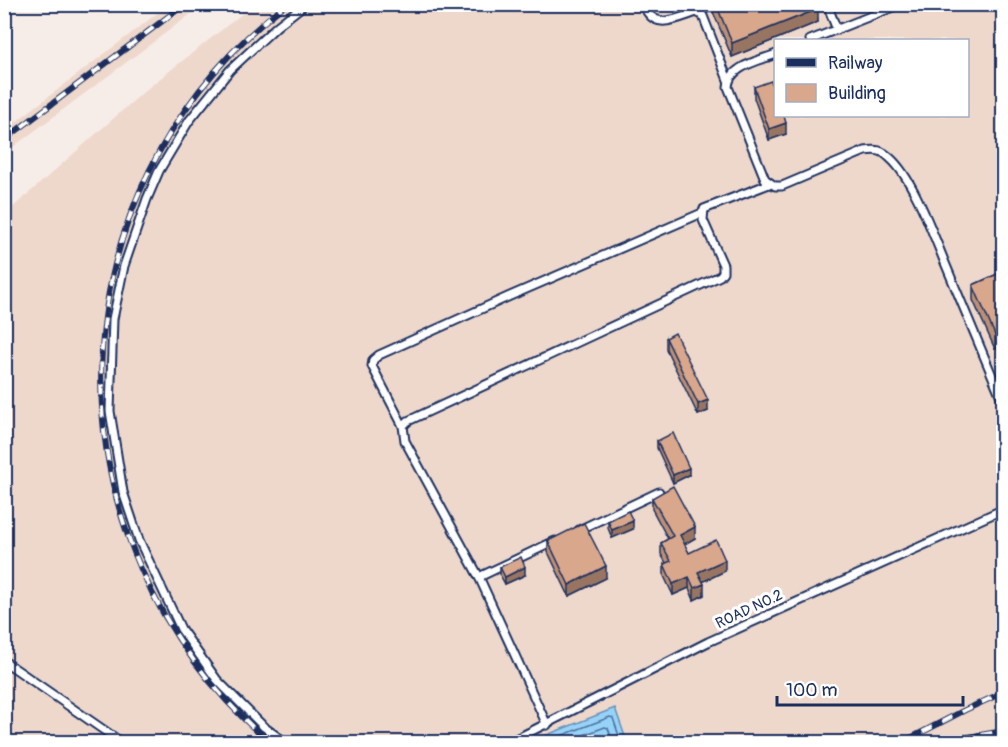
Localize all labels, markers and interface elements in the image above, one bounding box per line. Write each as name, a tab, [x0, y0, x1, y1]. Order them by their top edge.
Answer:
legend	[774, 39, 969, 117]
text: Railway	[828, 52, 883, 75]
text: Building	[828, 82, 886, 105]
street label: ROAD NO.2	[713, 586, 786, 633]
scale bar	[777, 669, 963, 707]
text: 100 m	[786, 679, 838, 702]

